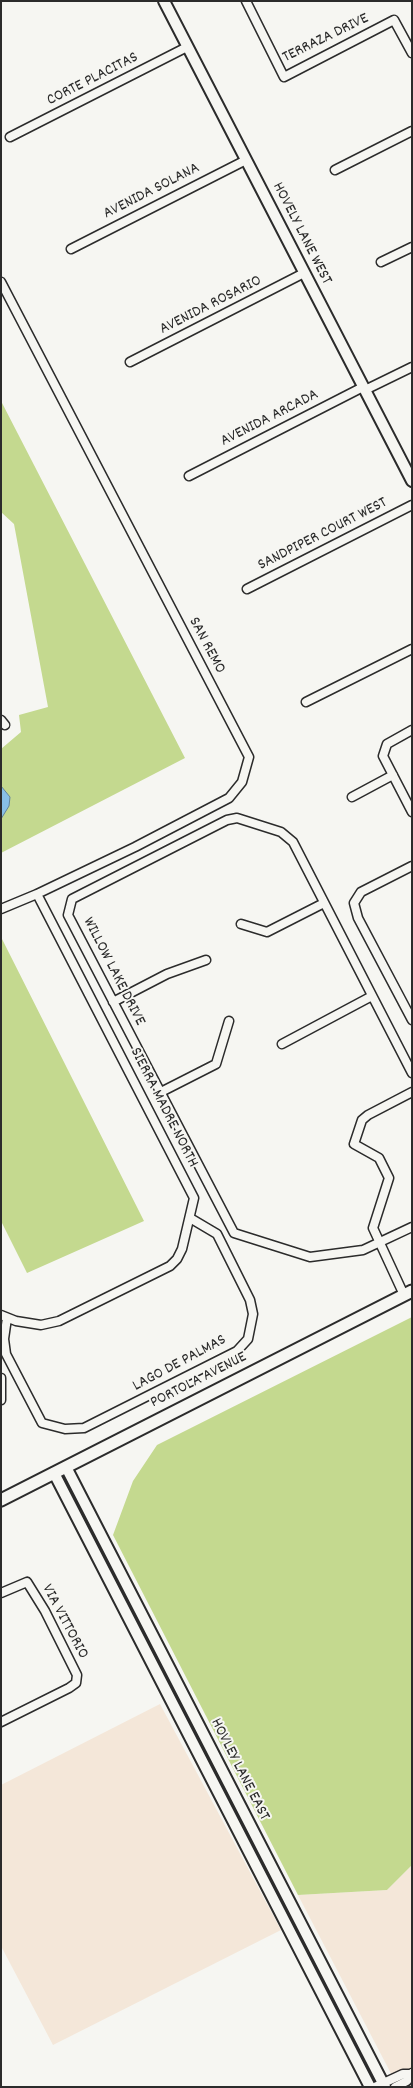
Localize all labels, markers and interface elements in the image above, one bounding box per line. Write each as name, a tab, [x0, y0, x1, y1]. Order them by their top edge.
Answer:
street label: TERRAZA DRIVE	[280, 10, 372, 68]
street label: CORTE PLACITAS	[44, 49, 142, 111]
street label: AVENIDA SOLANA	[101, 160, 203, 224]
street label: HOVELY LANE WEST	[267, 180, 335, 288]
street label: AVENIDA ROSARIO	[157, 272, 265, 340]
street label: AVENIDA ARCADA	[218, 386, 322, 452]
street label: SANDPIPER COURT WEST	[255, 494, 391, 576]
street label: SAN REMO	[183, 615, 229, 677]
street label: WILLOW LAKE DRIVE	[77, 915, 149, 1029]
street label: SIERRA MADRE NORTH	[125, 1045, 201, 1171]
street label: LAGO DE PALMAS	[130, 1331, 230, 1397]
street label: PORTOLA AVENUE	[148, 1349, 250, 1413]
street label: VIA VITTORIO	[36, 1581, 92, 1663]
street label: HOVLEY LANE EAST	[205, 1716, 273, 1824]

